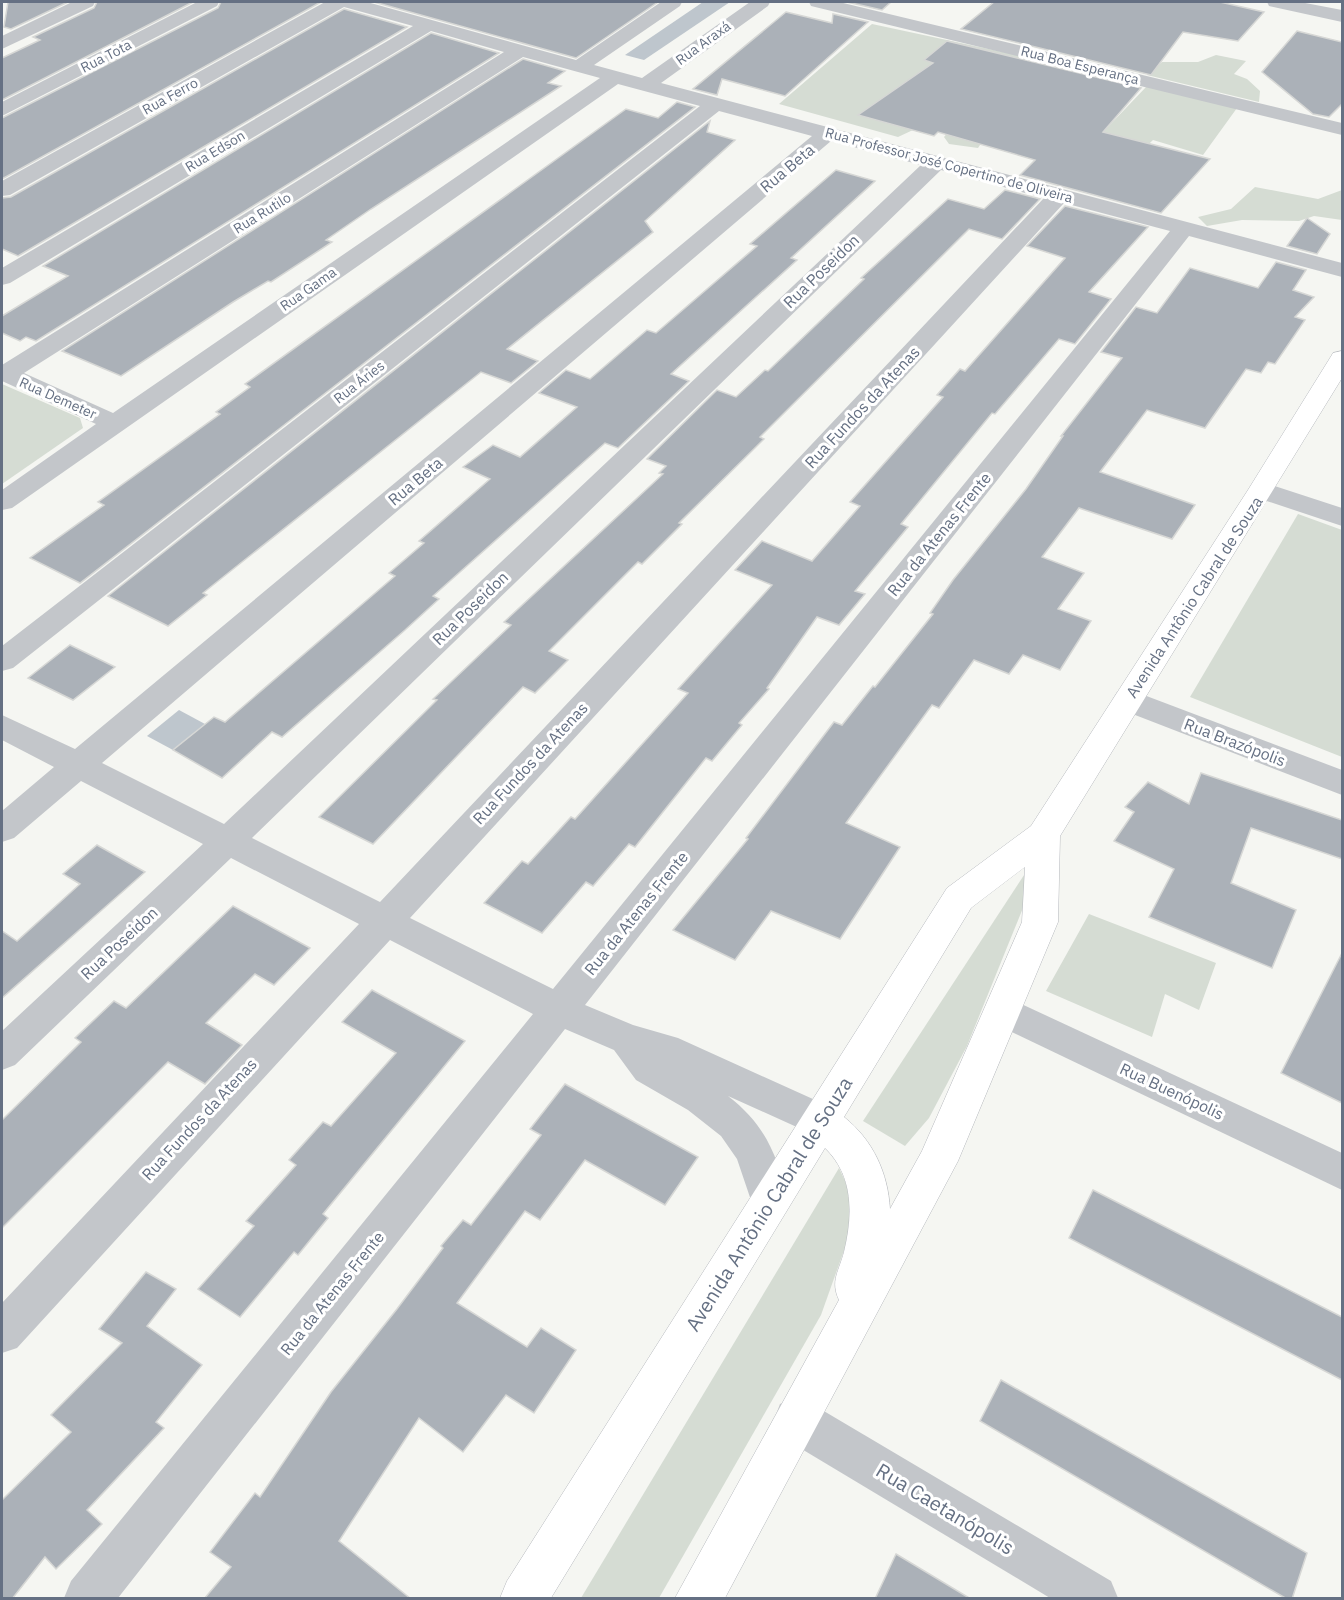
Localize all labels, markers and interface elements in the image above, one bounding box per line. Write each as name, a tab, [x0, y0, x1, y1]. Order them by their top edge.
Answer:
street label: Rua Araxá	[672, 17, 735, 69]
street label: Rua Tota	[77, 35, 135, 77]
street label: Rua Boa Esperança	[1019, 42, 1142, 89]
street label: Rua Ferro	[139, 73, 201, 119]
street label: Rua Professor José Copertino de Oliveira	[823, 123, 1075, 207]
street label: Rua Edson	[182, 126, 248, 176]
street label: Rua Beta	[756, 139, 819, 197]
street label: Rua Rutilo	[230, 188, 294, 238]
street label: Rua Poseidon	[779, 230, 863, 312]
street label: Rua Gama	[276, 263, 340, 315]
street label: Rua Fundos da Atenas	[800, 342, 924, 472]
street label: Rua Áries	[329, 356, 388, 408]
street label: Rua Demeter	[17, 373, 99, 423]
street label: Rua Beta	[384, 452, 447, 510]
street label: Rua da Atenas Frente	[883, 468, 995, 600]
street label: Avenida Antônio Cabral de Souza	[1121, 492, 1267, 702]
street label: Rua Poseidon	[428, 567, 512, 649]
street label: Rua Fundos da Atenas	[468, 698, 592, 828]
street label: Rua Brazópolis	[1181, 713, 1289, 771]
street label: Rua da Atenas Frente	[580, 847, 692, 979]
street label: Rua Poseidon	[76, 902, 162, 984]
street label: Rua Fundos da Atenas	[137, 1054, 261, 1184]
street label: Rua Buenópolis	[1117, 1058, 1227, 1124]
street label: Avenida Antônio Cabral de Souza	[679, 1071, 858, 1336]
street label: Rua da Atenas Frente	[276, 1227, 388, 1359]
street label: Rua Caetanópolis	[871, 1457, 1019, 1561]

